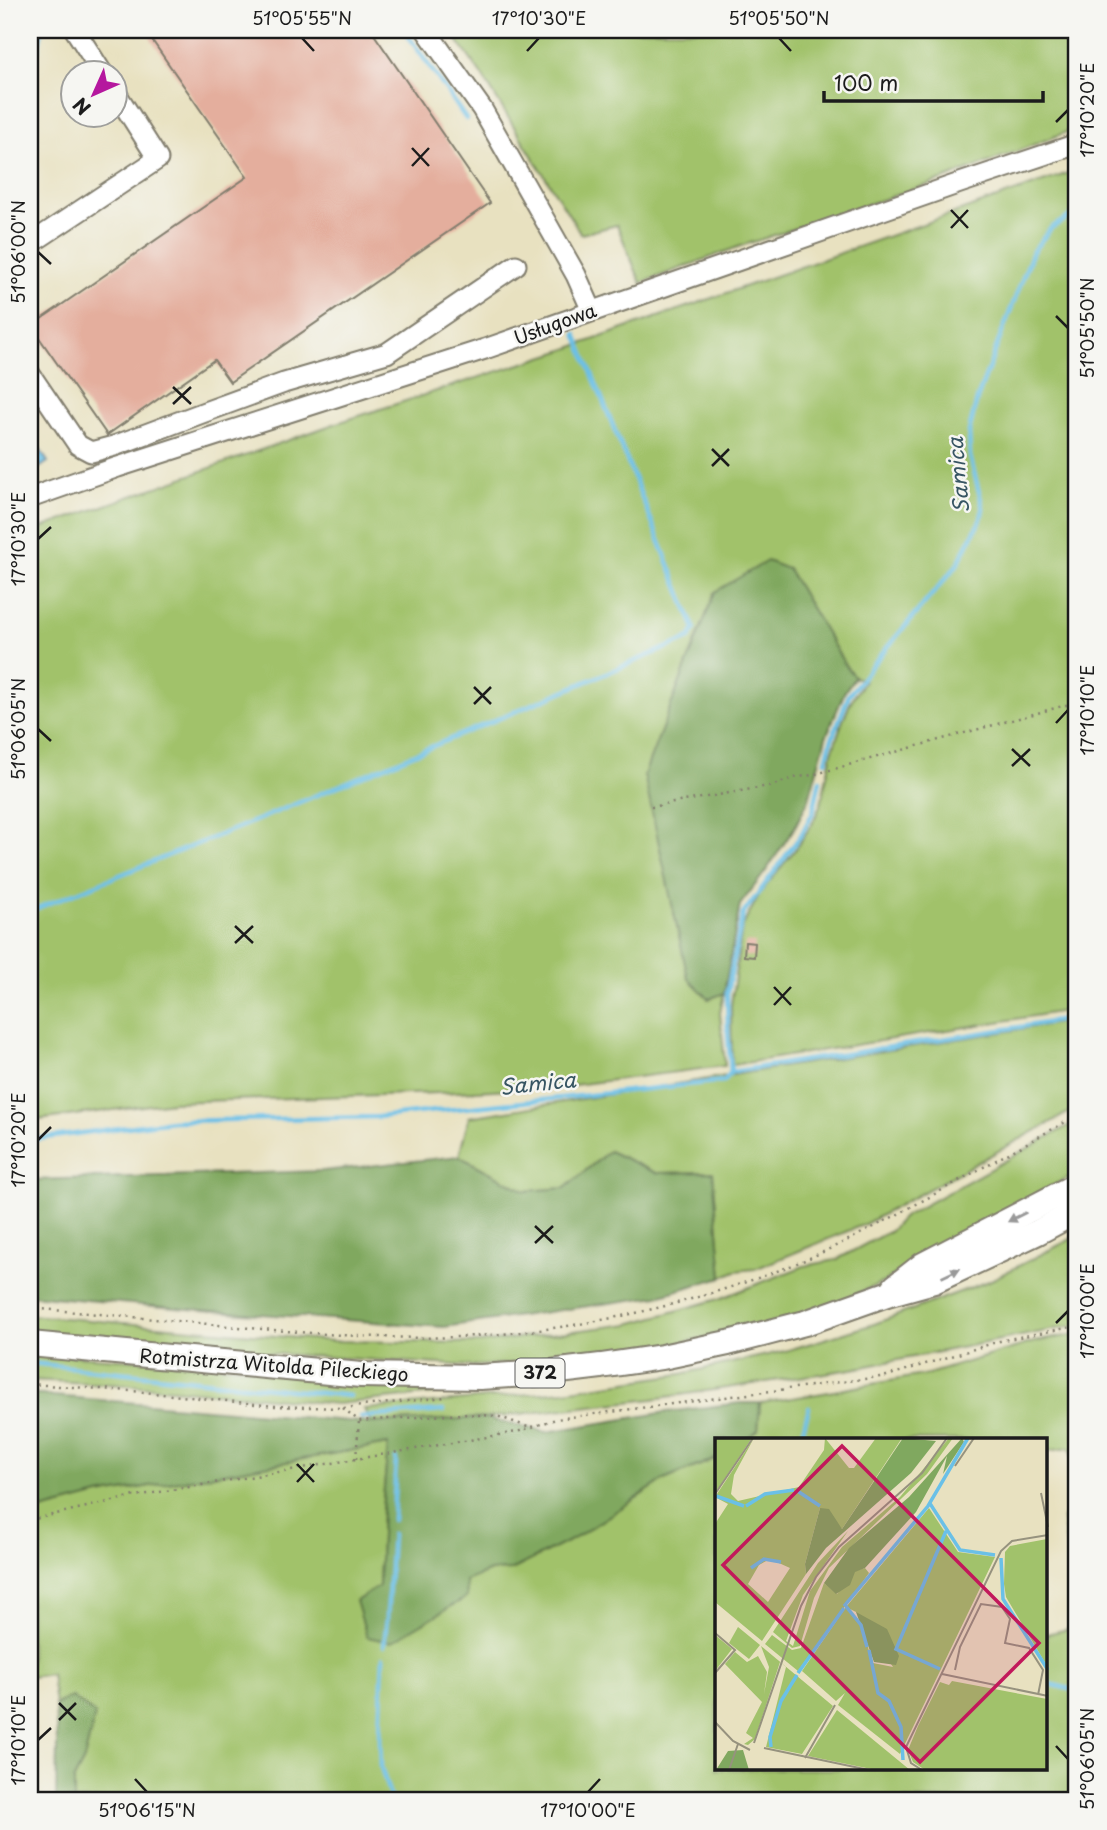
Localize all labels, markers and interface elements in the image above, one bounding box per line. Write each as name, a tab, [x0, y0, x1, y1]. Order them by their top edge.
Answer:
text: 51°05'55"N	[252, 4, 352, 31]
text: 17°10'30"E	[492, 4, 586, 31]
text: 51°05'50"N	[728, 4, 830, 31]
north arrow	[60, 60, 130, 130]
scale bar	[824, 60, 1042, 104]
text: 17°10'20"E	[1073, 62, 1100, 158]
text: 100 m	[834, 66, 898, 98]
text: N	[66, 92, 96, 122]
text: 51°06'00"N	[4, 200, 31, 304]
text: 51°05'50"N	[1073, 277, 1100, 379]
street label: Usługowa	[509, 295, 600, 351]
water label: Samica	[938, 435, 976, 514]
text: 17°10'30"E	[4, 492, 31, 586]
text: 17°10'10"E	[1073, 665, 1100, 755]
text: 51°06'05"N	[4, 678, 31, 780]
water label: Samica	[498, 1062, 578, 1102]
text: 17°10'20"E	[4, 1092, 31, 1188]
one-way arrow	[1007, 1211, 1027, 1222]
text: 17°10'00"E	[1073, 1263, 1100, 1359]
one-way arrow	[941, 1267, 961, 1279]
street label: Rotmistrza Witolda Pileckiego	[139, 1341, 409, 1387]
road number: 372	[516, 1358, 564, 1388]
inset map	[715, 1438, 1048, 1770]
text: 17°10'10"E	[4, 1695, 31, 1785]
text: 51°06'05"N	[1073, 1708, 1100, 1810]
text: 51°06'15"N	[98, 1796, 196, 1823]
text: 17°10'00"E	[540, 1796, 636, 1823]

